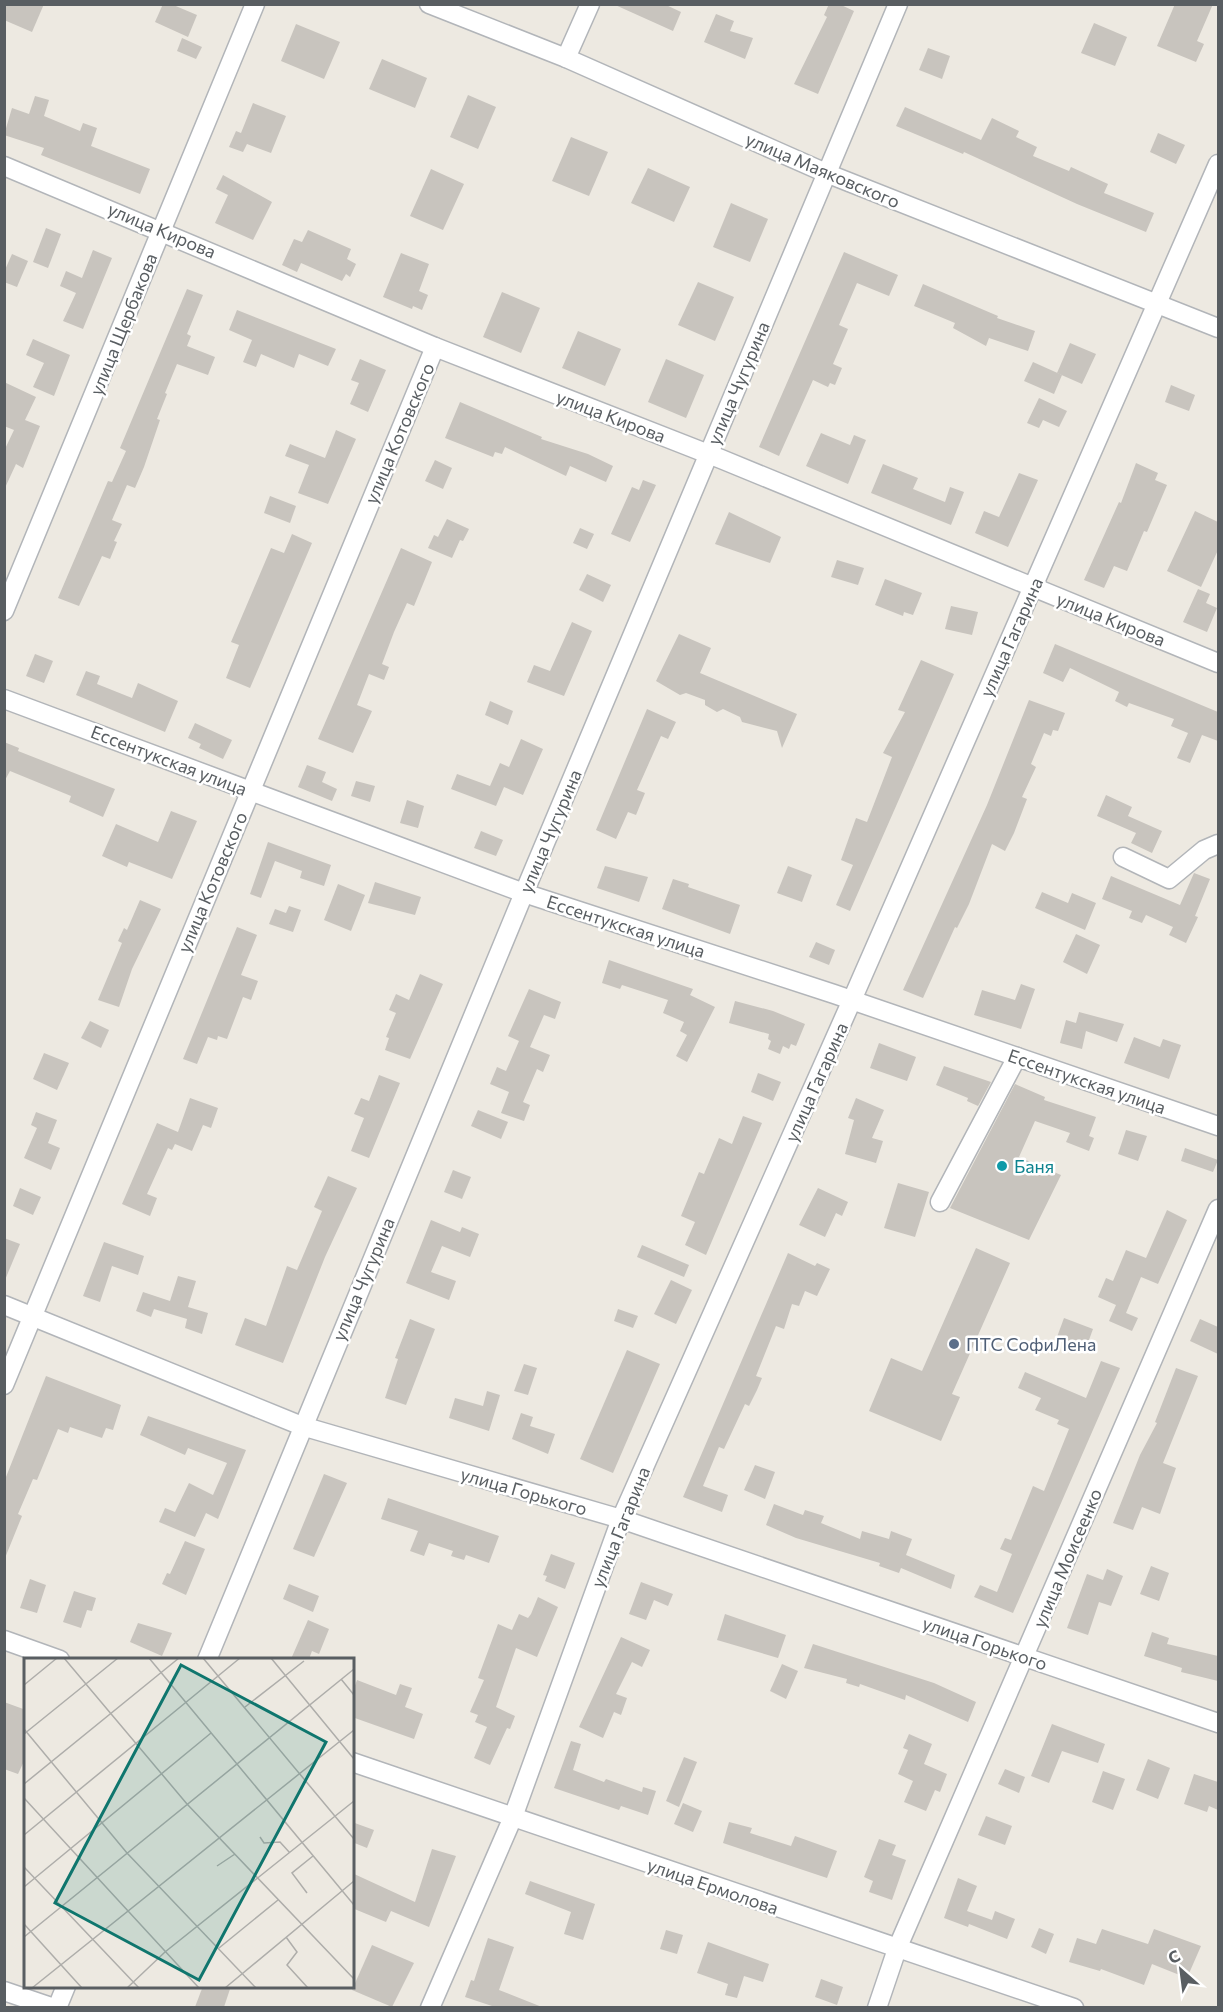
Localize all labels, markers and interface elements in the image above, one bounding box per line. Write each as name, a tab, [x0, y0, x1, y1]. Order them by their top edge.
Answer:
street label: улица Маяковского	[743, 128, 903, 212]
street label: улица Кирова	[105, 197, 219, 263]
street label: улица Щербакова	[85, 250, 161, 398]
street label: улица Чугурина	[702, 318, 774, 448]
street label: улица Котовского	[359, 359, 439, 507]
street label: улица Кирова	[553, 385, 669, 447]
street label: улица Гагарина	[975, 574, 1047, 700]
street label: улица Кирова	[1053, 587, 1169, 651]
street label: Ессентукская улица	[88, 720, 250, 800]
street label: улица Чугурина	[514, 766, 586, 896]
street label: улица Котовского	[172, 808, 252, 956]
street label: Ессентукская улица	[544, 890, 708, 962]
street label: улица Гагарина	[780, 1019, 852, 1145]
street label: Ессентукская улица	[1005, 1044, 1169, 1118]
place label: Баня	[1014, 1155, 1054, 1177]
marker: Баня	[995, 1159, 1009, 1173]
street label: улица Чугурина	[327, 1214, 399, 1344]
place label: ПТС СофиЛена	[966, 1333, 1096, 1355]
marker: ПТС СофиЛена	[947, 1337, 961, 1351]
street label: улица Горького	[458, 1462, 590, 1520]
street label: улица Гагарина	[586, 1463, 654, 1591]
street label: улица Моисеенко	[1028, 1485, 1106, 1631]
street label: улица Горького	[920, 1611, 1050, 1675]
inset map	[24, 1658, 354, 1988]
street label: улица Ермолова	[645, 1853, 781, 1919]
north arrow	[1151, 1940, 1211, 2000]
text: С	[1164, 1945, 1183, 1967]

